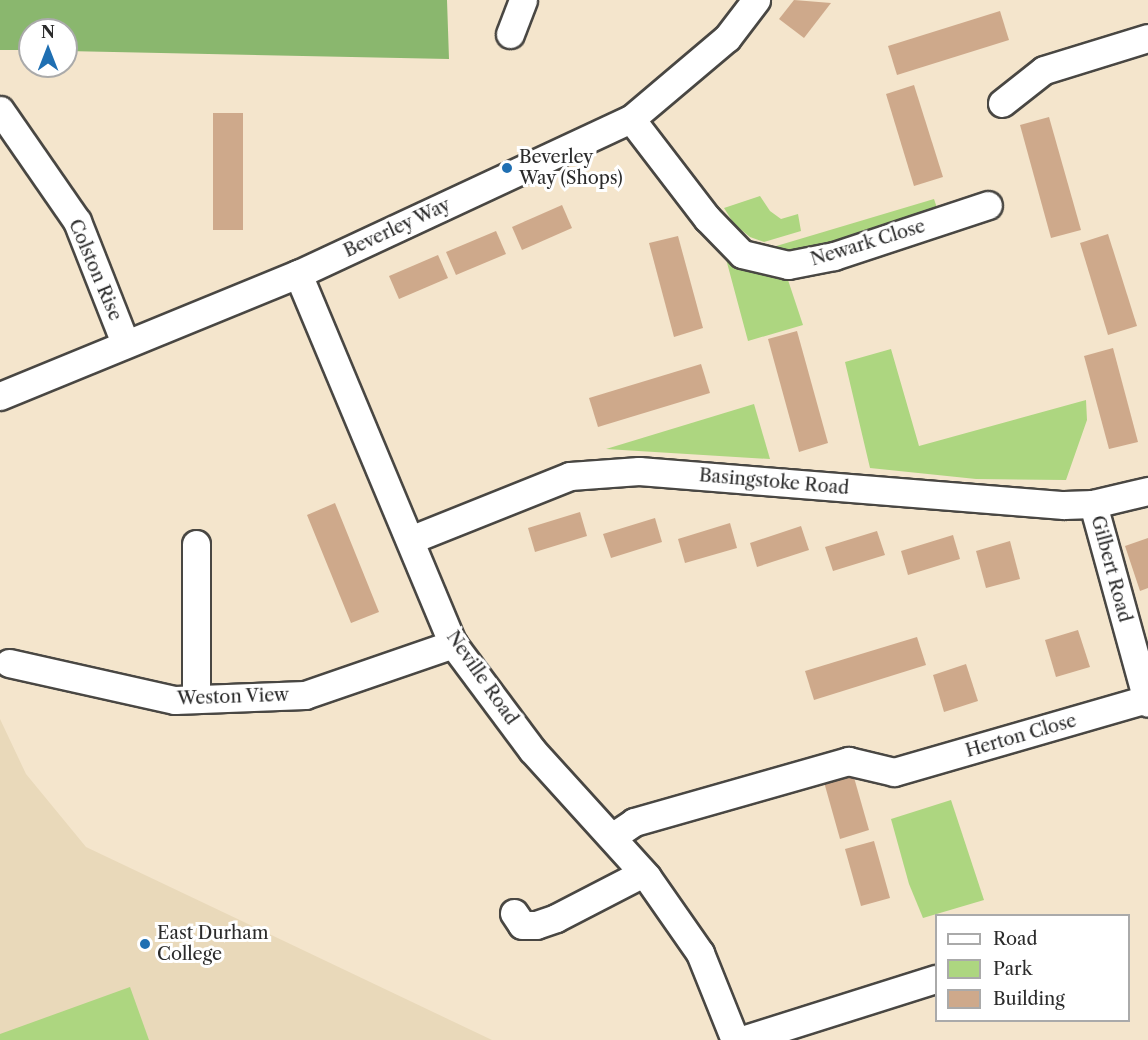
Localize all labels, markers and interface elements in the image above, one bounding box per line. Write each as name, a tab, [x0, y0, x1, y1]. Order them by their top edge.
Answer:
north arrow	[18, 18, 78, 78]
text: N	[41, 22, 55, 42]
place label: Beverley Way (Shops)	[519, 147, 623, 190]
marker: Beverley Way (Shops)	[500, 161, 514, 175]
street label: Beverley Way	[340, 194, 454, 262]
street label: Newark Close	[808, 215, 928, 271]
street label: Colston Rise	[64, 216, 126, 324]
street label: Basingstoke Road	[698, 465, 850, 499]
street label: Gilbert Road	[1086, 513, 1136, 625]
street label: Neville Road	[442, 627, 522, 729]
street label: Weston View	[176, 684, 290, 710]
street label: Herton Close	[963, 710, 1079, 762]
legend	[935, 914, 1130, 1022]
place label: East Durham College	[157, 923, 269, 966]
text: Road	[993, 928, 1038, 950]
marker: East Durham College	[138, 937, 152, 951]
text: Park	[993, 958, 1032, 980]
text: Building	[993, 988, 1065, 1010]

